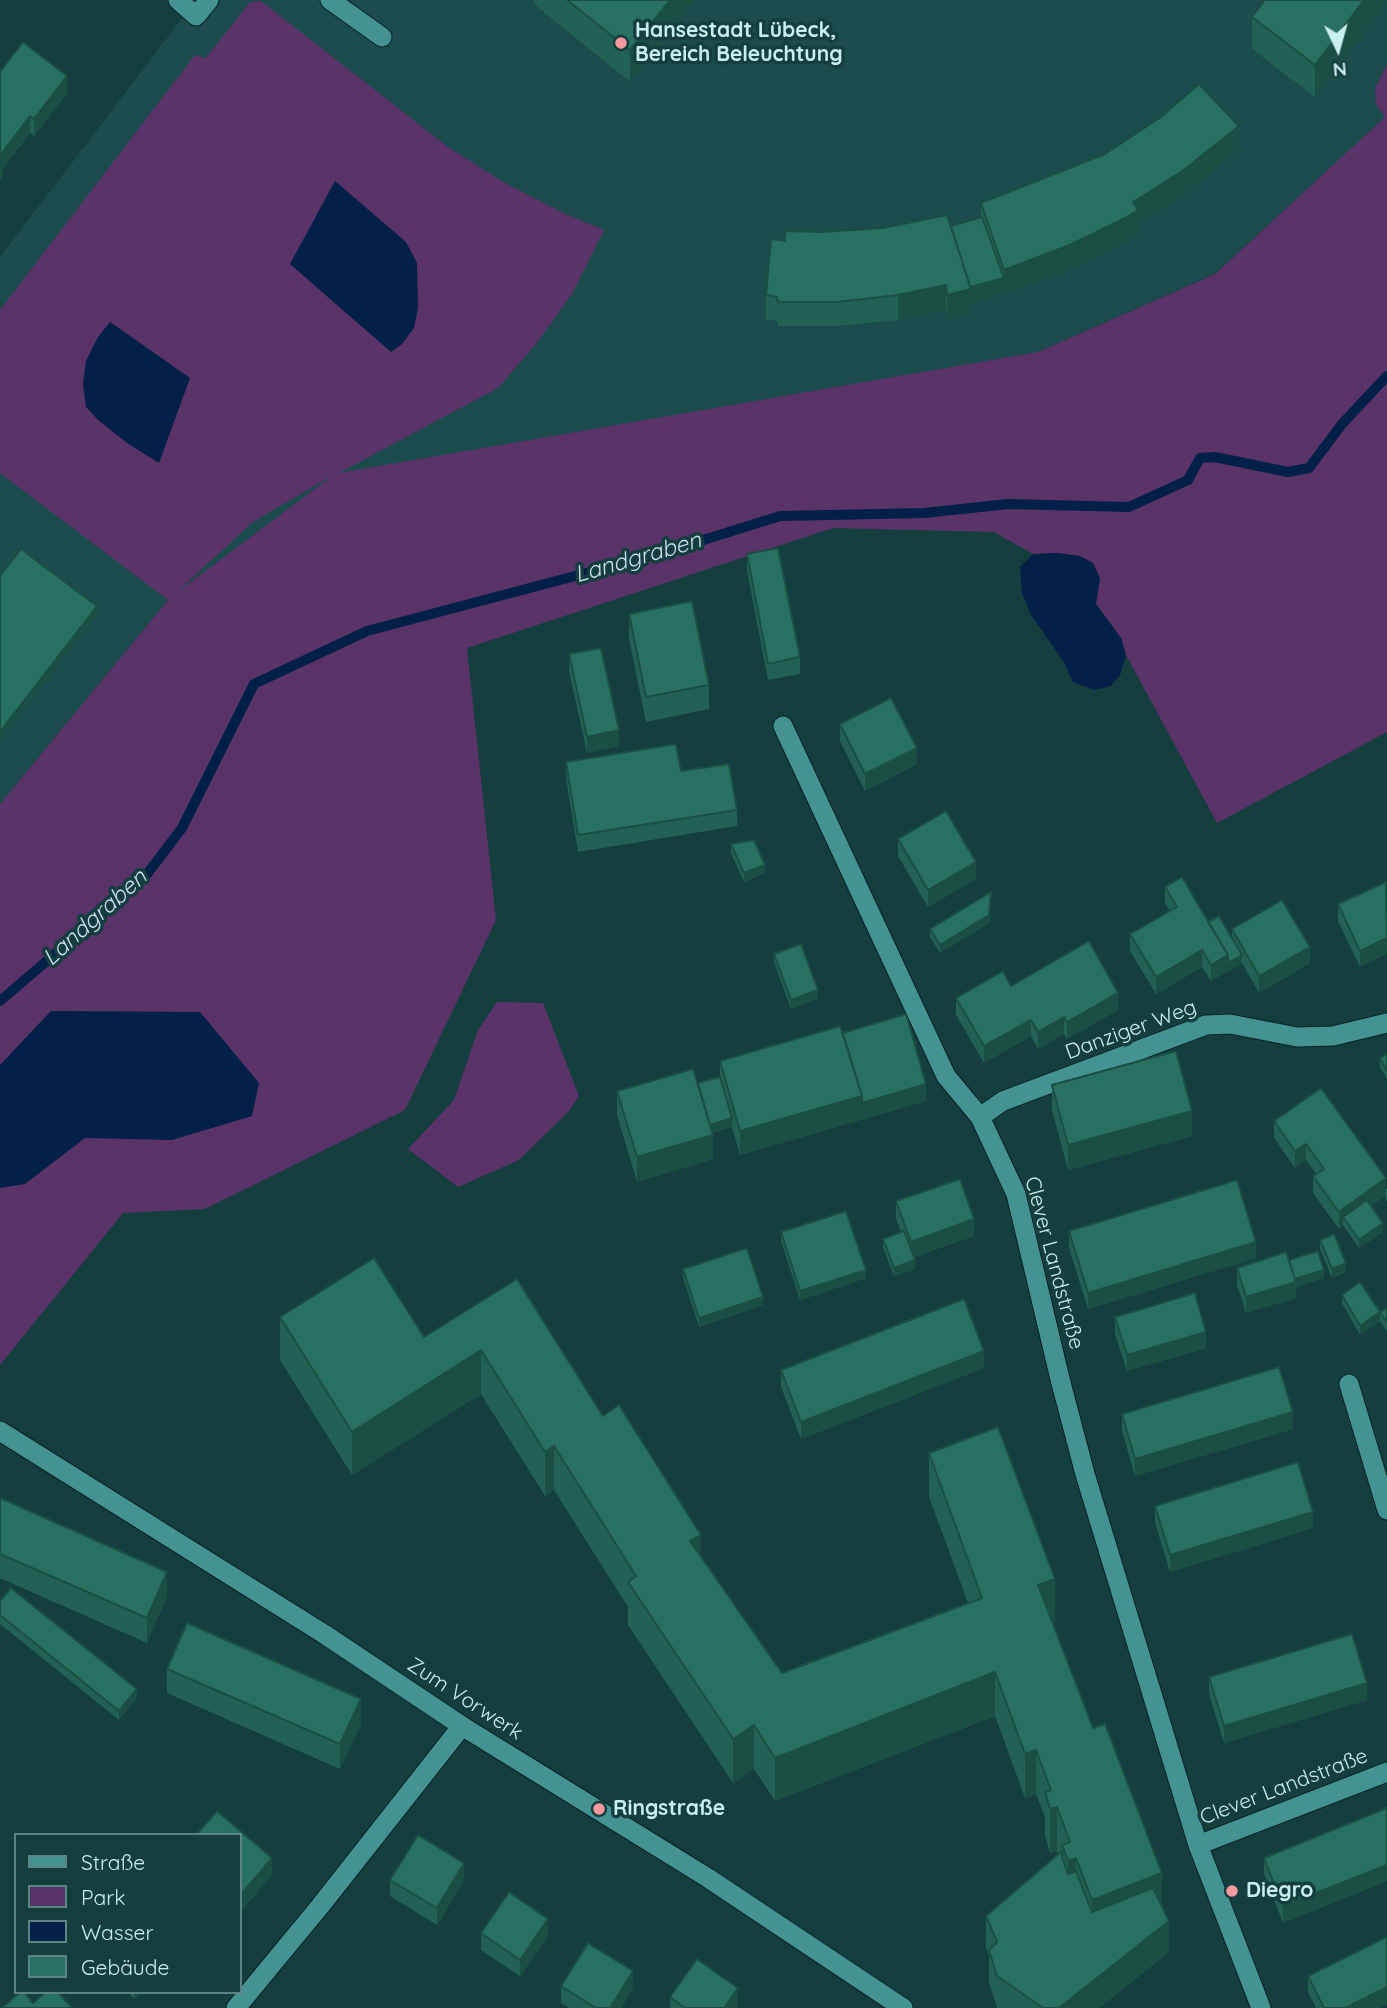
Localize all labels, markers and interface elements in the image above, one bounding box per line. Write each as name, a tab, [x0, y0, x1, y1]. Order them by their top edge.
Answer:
north arrow	[1303, 14, 1373, 84]
place label: Hansestadt Lübeck, Bereich Beleuchtung	[635, 18, 843, 68]
marker: Hansestadt Lübeck, Bereich Beleuchtung	[613, 35, 629, 51]
text: N	[1332, 57, 1348, 82]
water label: Landgraben	[571, 527, 705, 589]
water label: Landgraben	[37, 864, 153, 972]
street label: Danziger Weg	[1062, 995, 1200, 1065]
street label: Clever Landstraße	[1019, 1174, 1089, 1352]
street label: Zum Vorwerk	[403, 1652, 527, 1746]
street label: Clever Landstraße	[1197, 1743, 1371, 1831]
place label: Ringstraße	[613, 1796, 725, 1822]
marker: Ringstraße	[591, 1801, 607, 1817]
legend	[14, 1833, 242, 1994]
text: Straße	[81, 1849, 145, 1875]
place label: Diegro	[1246, 1878, 1313, 1904]
marker: Diegro	[1224, 1883, 1240, 1899]
text: Park	[81, 1884, 125, 1910]
text: Wasser	[81, 1919, 153, 1945]
text: Gebäude	[81, 1954, 169, 1980]

